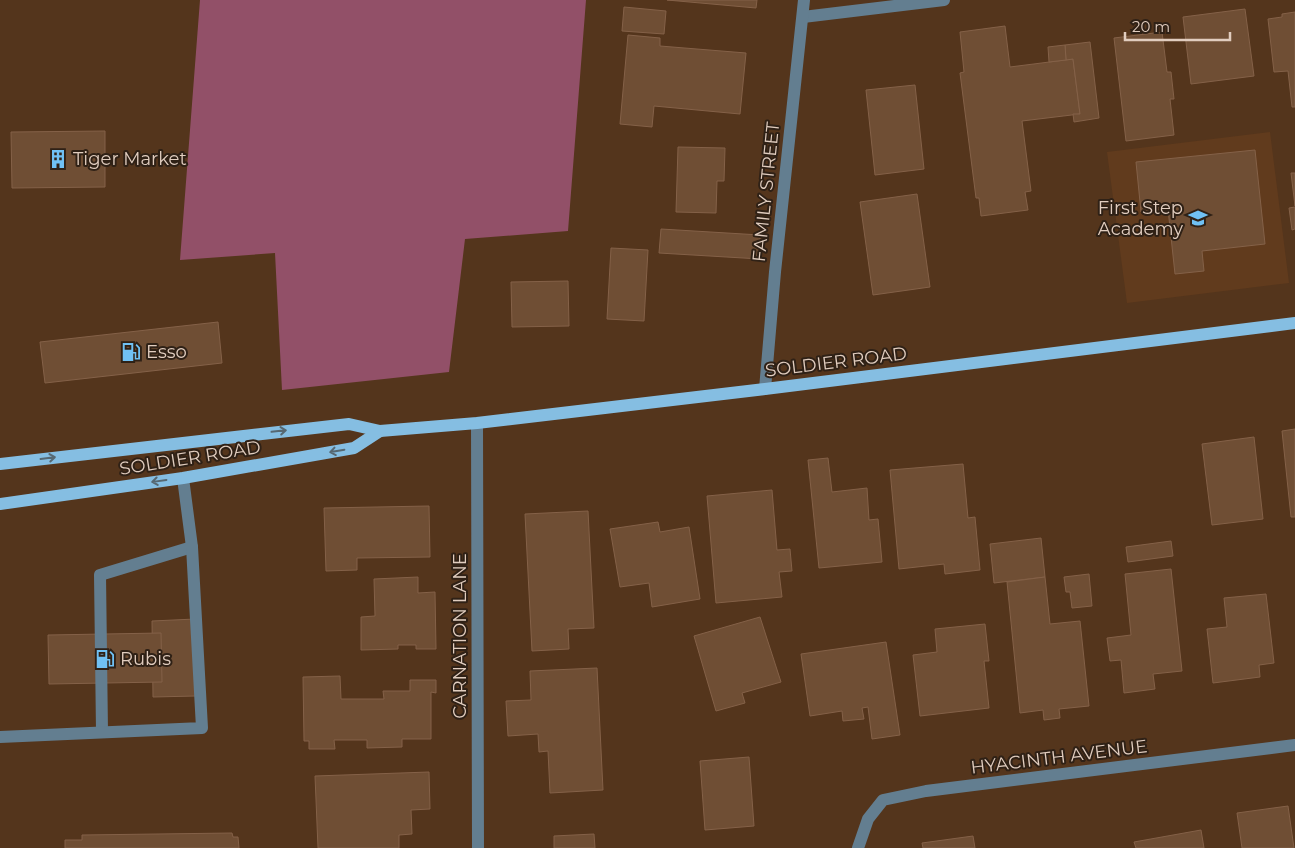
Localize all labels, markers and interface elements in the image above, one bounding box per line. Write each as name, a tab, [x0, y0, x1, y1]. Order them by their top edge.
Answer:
scale bar	[1125, 10, 1230, 42]
text: 20 m	[1132, 17, 1170, 36]
street label: FAMILY STREET	[748, 120, 784, 263]
building icon: Tiger Market	[47, 148, 69, 170]
place label: Tiger Market	[73, 148, 187, 170]
place label: First Step Academy	[1098, 197, 1183, 240]
school or university icon: First Step Academy	[1187, 207, 1209, 229]
fuel station icon: Esso	[120, 341, 142, 363]
place label: Esso	[146, 341, 187, 363]
street label: SOLDIER ROAD	[764, 342, 908, 382]
one-way arrow	[271, 426, 287, 436]
street label: SOLDIER ROAD	[118, 436, 262, 480]
one-way arrow	[329, 447, 345, 457]
one-way arrow	[40, 453, 56, 463]
one-way arrow	[152, 476, 168, 486]
street label: CARNATION LANE	[449, 553, 471, 719]
fuel station icon: Rubis	[94, 648, 116, 670]
place label: Rubis	[120, 648, 171, 670]
street label: HYACINTH AVENUE	[969, 735, 1149, 779]

